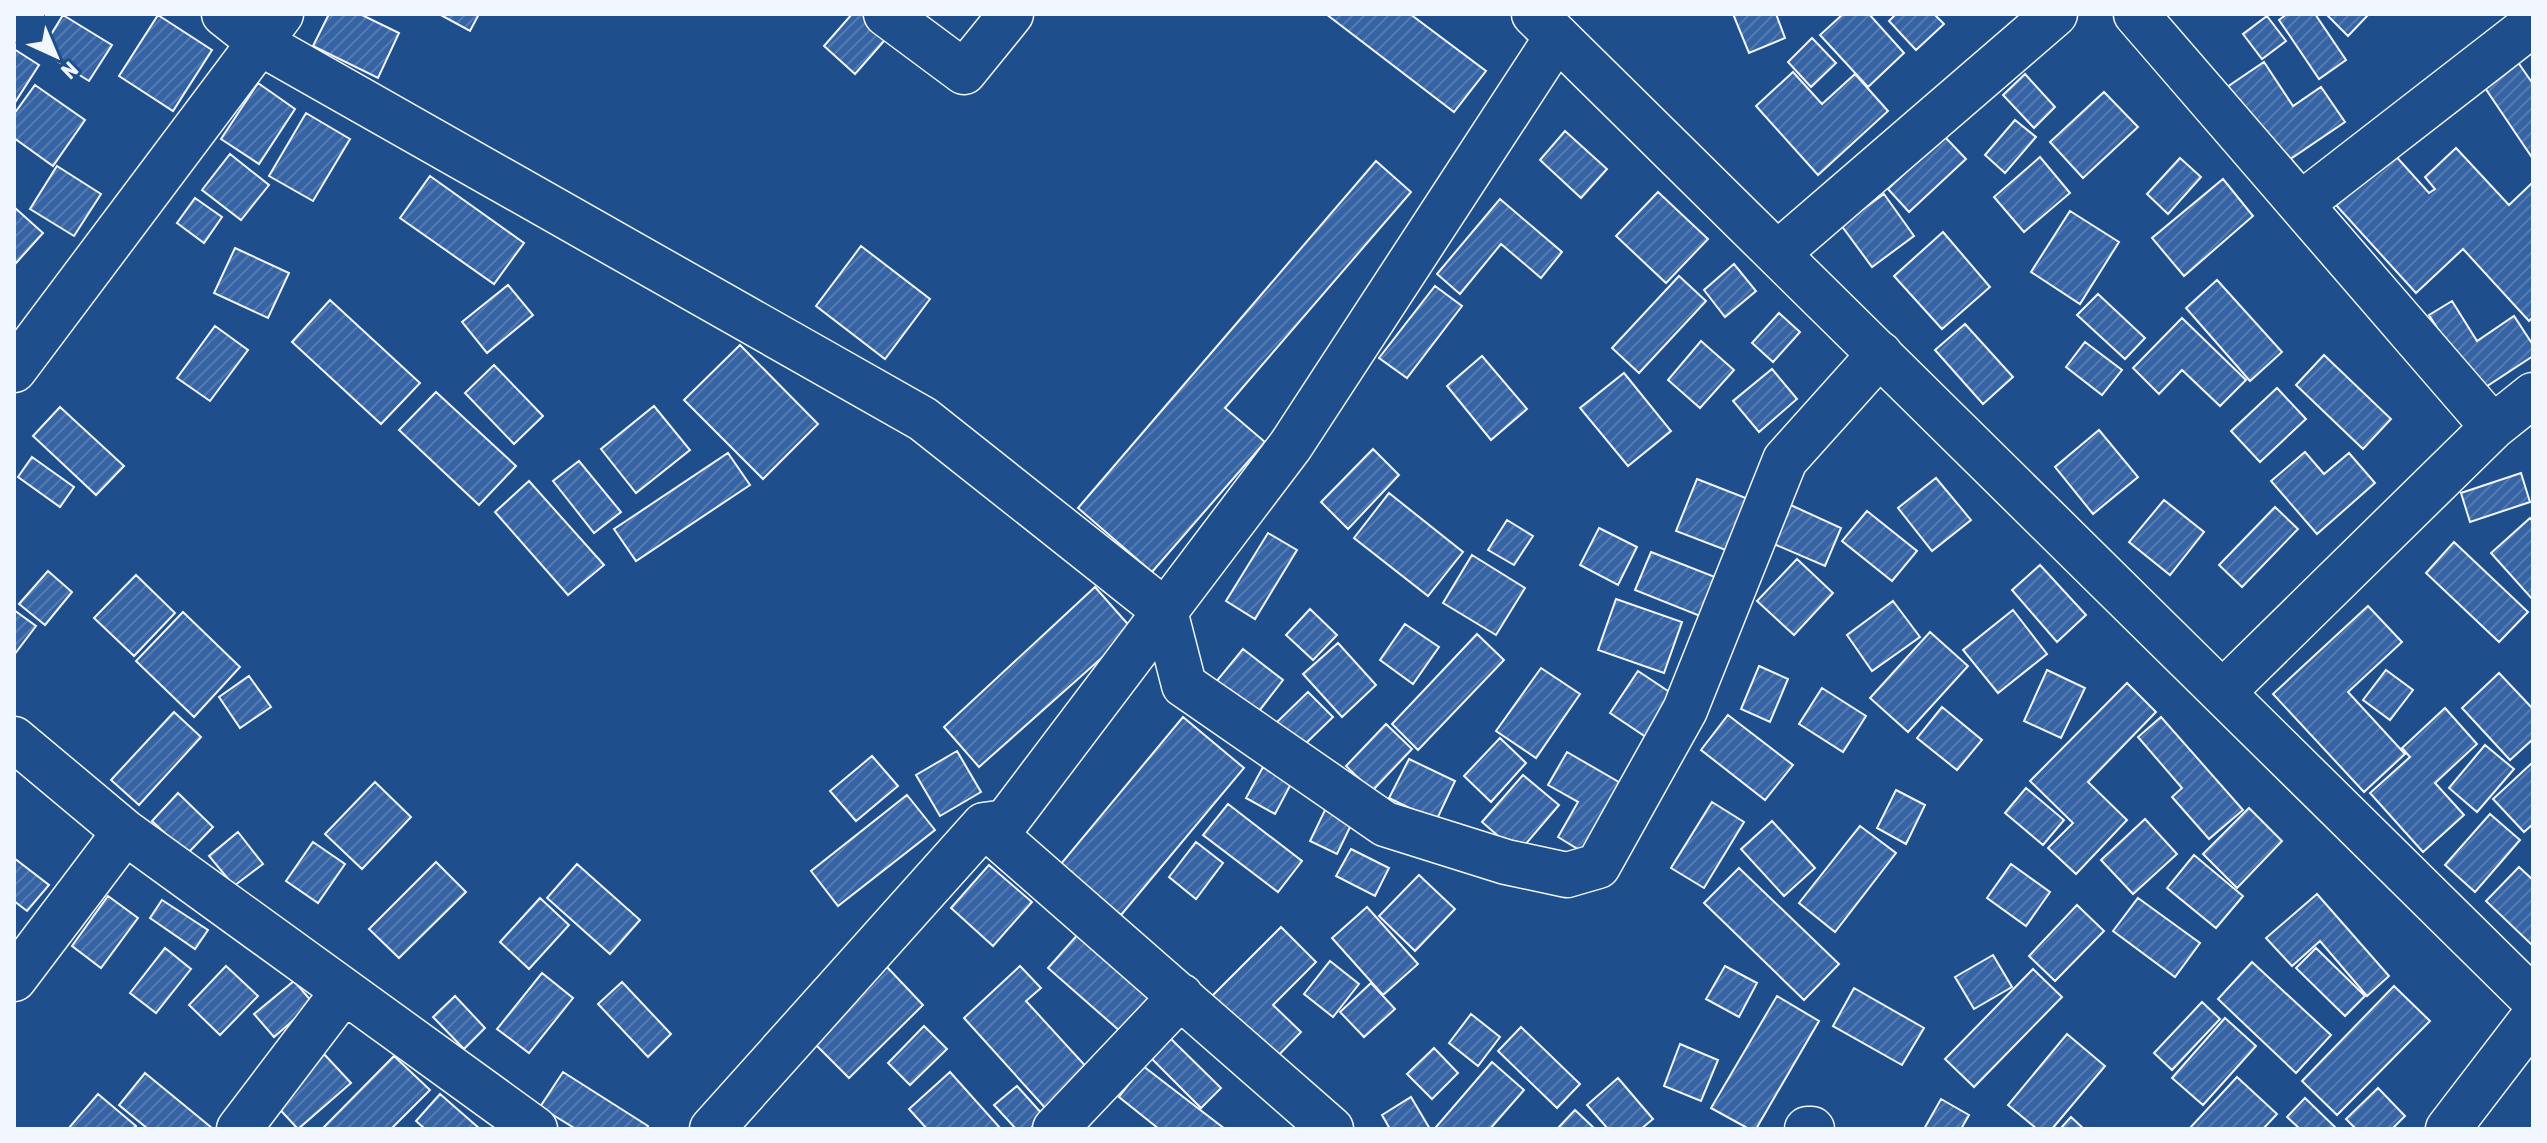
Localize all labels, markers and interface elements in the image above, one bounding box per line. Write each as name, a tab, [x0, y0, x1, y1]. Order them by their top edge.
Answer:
north arrow	[16, 16, 96, 96]
text: N	[56, 57, 84, 84]

